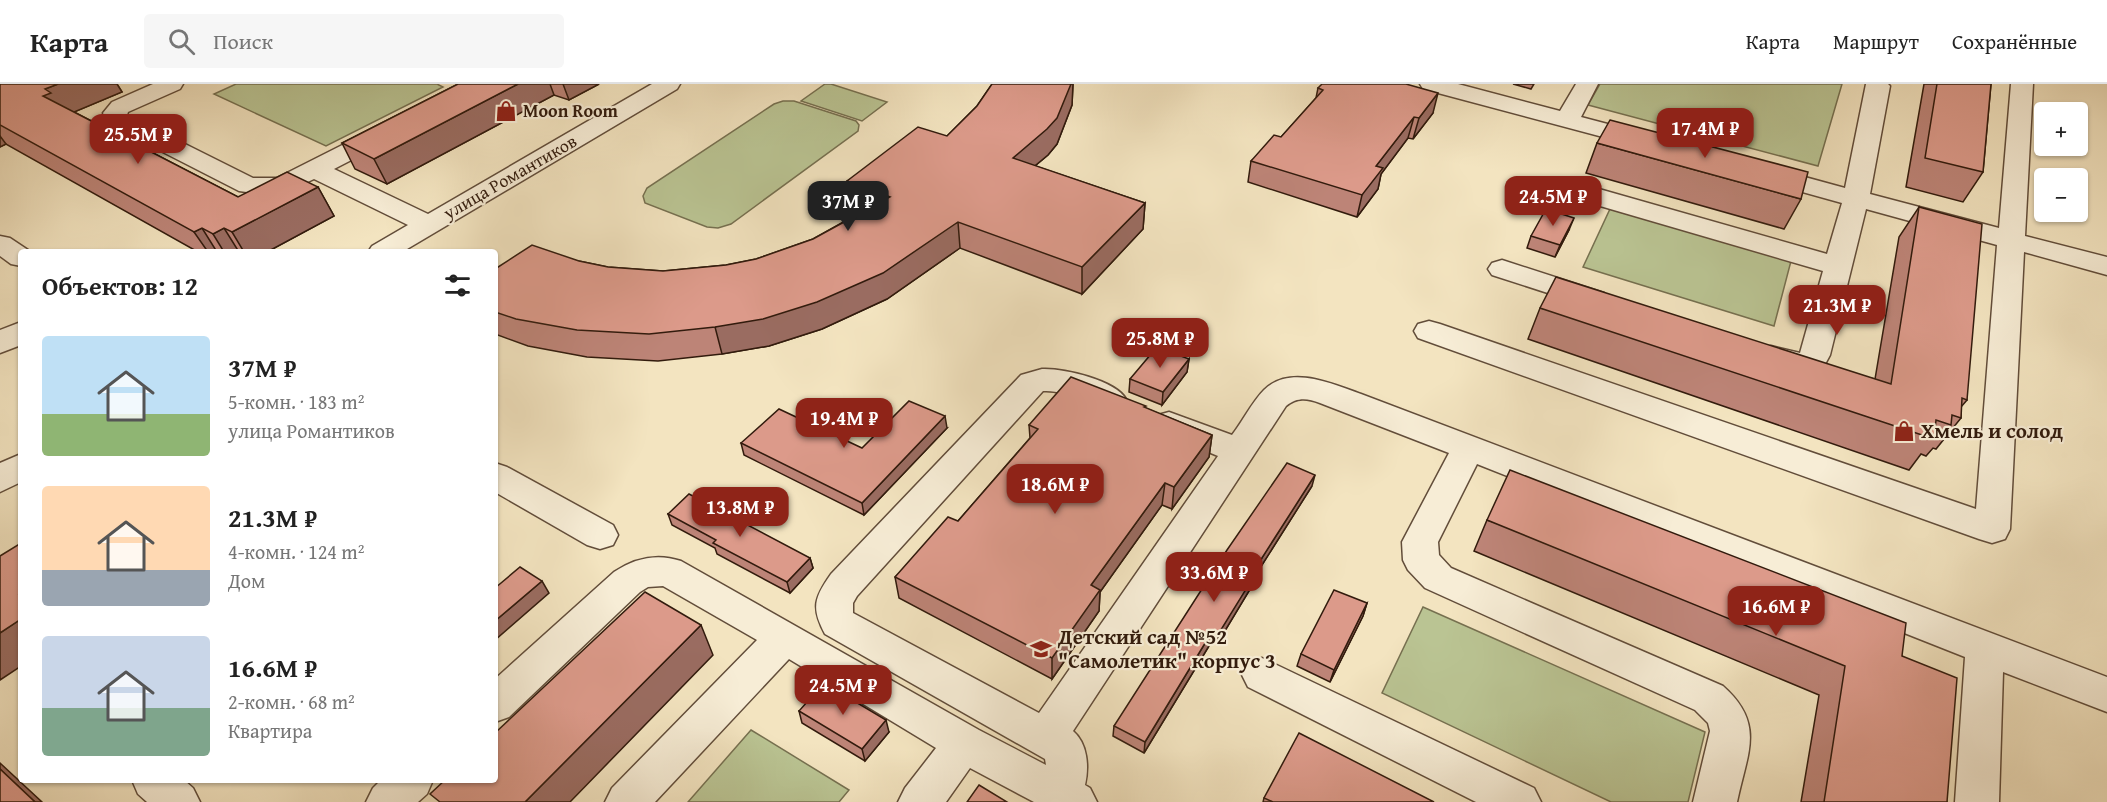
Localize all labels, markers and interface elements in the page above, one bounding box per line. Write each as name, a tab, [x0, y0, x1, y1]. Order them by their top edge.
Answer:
search box	[144, 14, 564, 68]
text: Карта	[30, 21, 108, 62]
icon: search	[165, 25, 198, 58]
text: Поиск	[213, 25, 273, 57]
text: Карта	[1746, 26, 1800, 57]
text: Маршрут	[1833, 26, 1919, 57]
text: Сохранённые	[1952, 26, 2077, 57]
place label: Moon Room	[523, 97, 619, 124]
shop icon: Moon Room	[494, 99, 518, 123]
map controls	[2034, 102, 2088, 222]
button: +	[2034, 102, 2088, 156]
pin: 17.4M ₽	[1650, 108, 1760, 159]
text: 17.4M ₽	[1671, 113, 1739, 142]
pin: 25.5M ₽	[83, 114, 193, 165]
text: 25.5M ₽	[104, 119, 172, 148]
street label: улица Романтиков	[437, 127, 582, 226]
button: −	[2034, 168, 2088, 222]
pin: 24.5M ₽	[1498, 176, 1608, 227]
pin: 37M ₽	[806, 181, 890, 232]
text: 24.5M ₽	[1519, 181, 1587, 210]
text: 37M ₽	[822, 186, 874, 215]
text: Объектов: 12	[42, 266, 198, 305]
icon: filters	[441, 269, 474, 302]
pin: 21.3M ₽	[1782, 285, 1892, 336]
text: 21.3M ₽	[1803, 290, 1871, 319]
pin: 25.8M ₽	[1105, 318, 1215, 369]
text: 25.8M ₽	[1126, 323, 1194, 352]
text: 37M ₽	[228, 348, 297, 387]
icon: home	[90, 360, 162, 432]
text: 5-комн. · 183 m²	[228, 387, 364, 416]
pin: 19.4M ₽	[789, 398, 899, 449]
text: 19.4M ₽	[810, 403, 878, 432]
place label: Хмель и солод	[1921, 415, 2063, 446]
text: улица Романтиков	[228, 416, 395, 445]
shop icon: Хмель и солод	[1892, 419, 1916, 443]
pin: 18.6M ₽	[1000, 464, 1110, 515]
text: 18.6M ₽	[1021, 469, 1089, 498]
pin: 13.8M ₽	[685, 487, 795, 538]
text: 13.8M ₽	[706, 492, 774, 521]
text: 21.3M ₽	[228, 498, 317, 537]
icon: home	[90, 510, 162, 582]
text: 4-комн. · 124 m²	[228, 537, 364, 566]
pin: 33.6M ₽	[1159, 552, 1269, 603]
text: 33.6M ₽	[1180, 557, 1248, 586]
text: Дом	[228, 566, 265, 595]
pin: 16.6M ₽	[1721, 586, 1831, 637]
text: 16.6M ₽	[1742, 591, 1810, 620]
place label: Детский сад №52 "Самолетик" корпус 3	[1057, 621, 1276, 676]
school or university icon: Детский сад №52 "Самолетик" корпус 3	[1029, 637, 1053, 661]
text: 16.6M ₽	[228, 648, 317, 687]
icon: home	[90, 660, 162, 732]
pin: 24.5M ₽	[788, 665, 898, 716]
text: 24.5M ₽	[809, 670, 877, 699]
text: 2-комн. · 68 m²	[228, 687, 355, 716]
text: Квартира	[228, 716, 312, 745]

